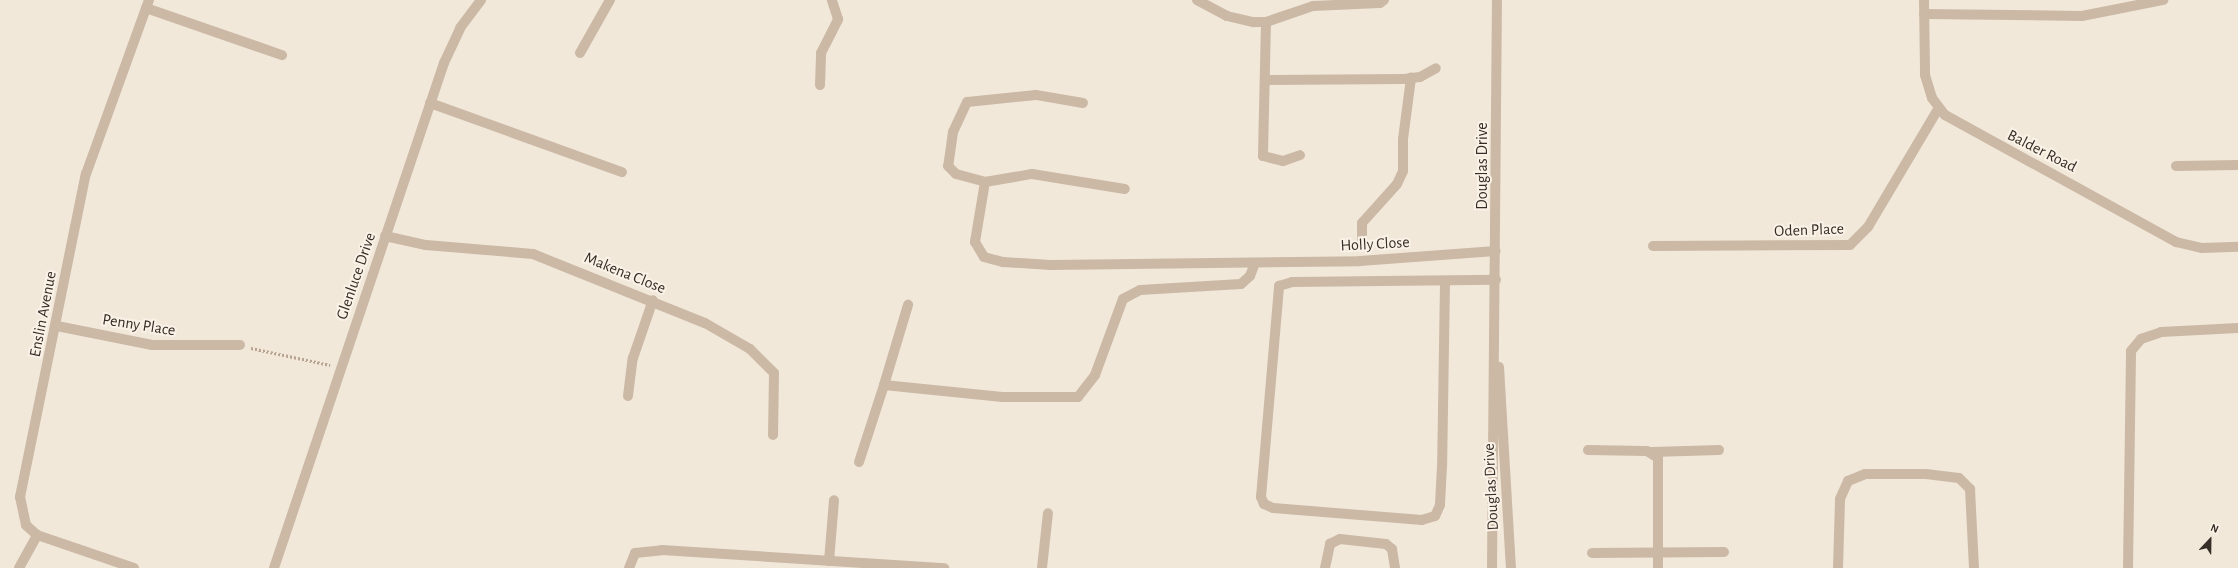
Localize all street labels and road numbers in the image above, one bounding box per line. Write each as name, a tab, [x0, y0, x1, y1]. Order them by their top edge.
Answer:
street label: Douglas Drive	[1472, 122, 1492, 210]
street label: Balder Road	[2004, 125, 2080, 177]
street label: Oden Place	[1774, 219, 1844, 241]
street label: Glenluce Drive	[332, 230, 380, 322]
street label: Holly Close	[1340, 233, 1410, 255]
street label: Makena Close	[582, 248, 668, 298]
street label: Enslin Avenue	[25, 269, 61, 359]
street label: Penny Place	[101, 310, 177, 340]
street label: Douglas Drive	[1479, 443, 1503, 531]

